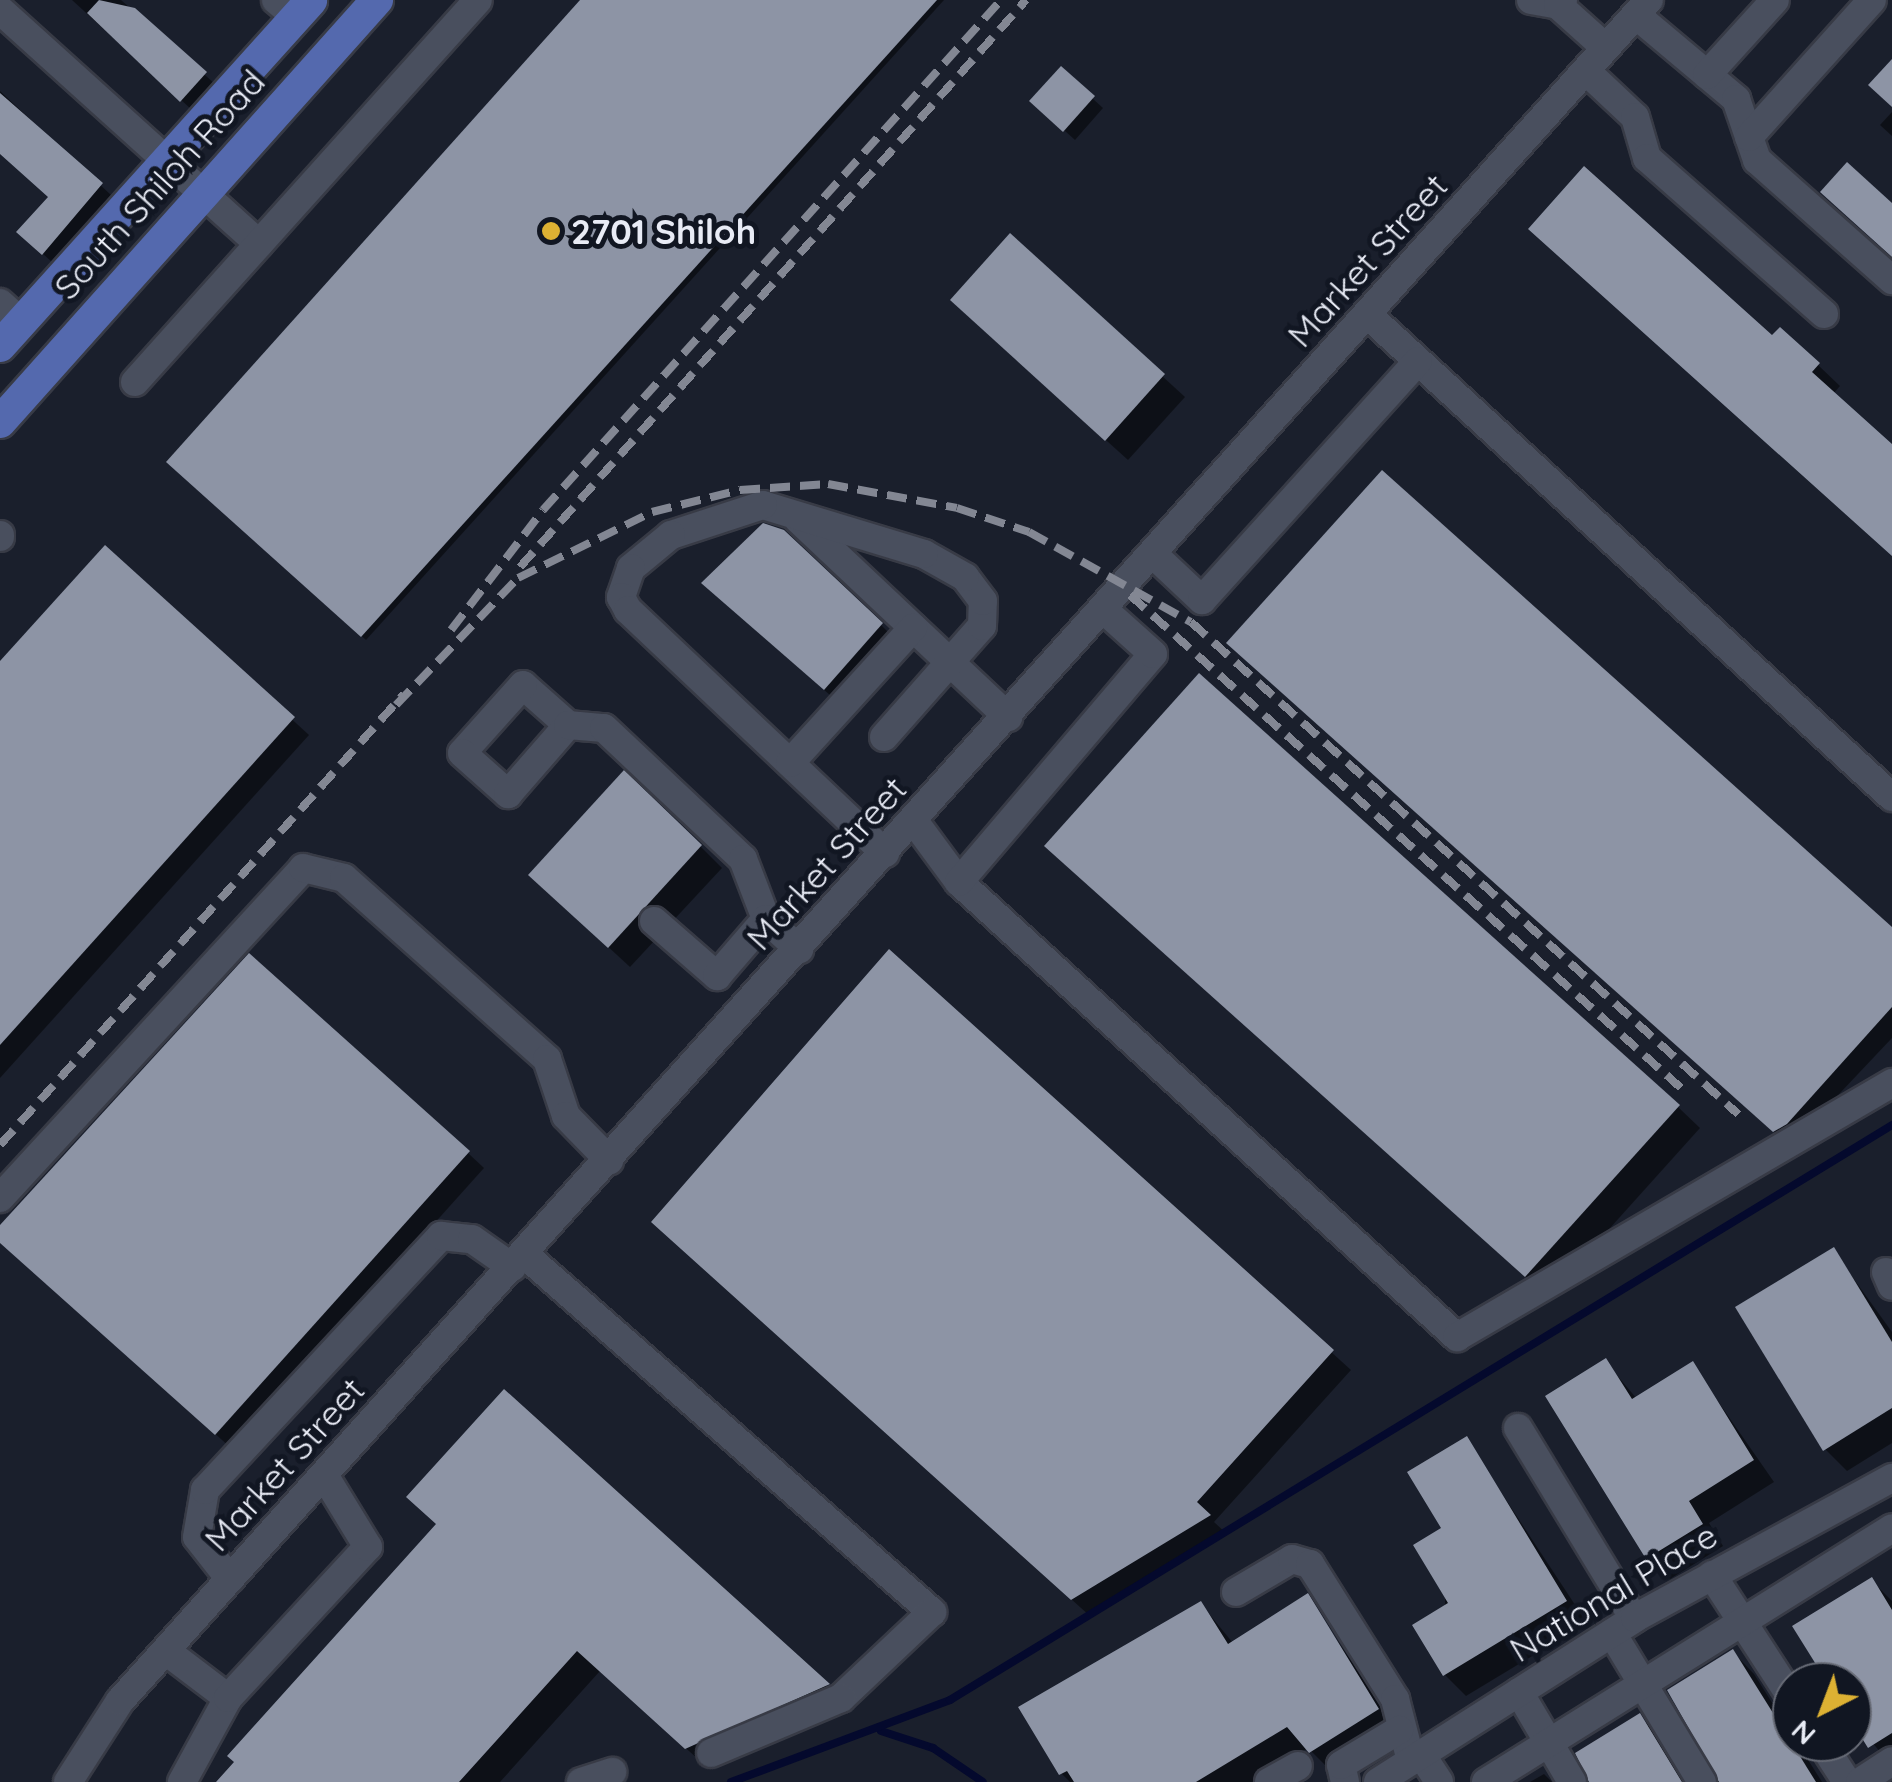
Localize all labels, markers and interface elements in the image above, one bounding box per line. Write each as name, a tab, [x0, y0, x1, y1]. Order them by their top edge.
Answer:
street label: South Shiloh Road	[45, 61, 273, 307]
street label: Market Street	[1278, 165, 1456, 355]
place label: 2701 Shiloh	[571, 210, 756, 252]
marker: 2701 Shiloh	[540, 220, 562, 242]
street label: Market Street	[737, 768, 915, 958]
street label: Market Street	[195, 1369, 373, 1559]
street label: National Place	[1502, 1514, 1724, 1670]
north arrow	[1772, 1662, 1872, 1762]
text: N	[1784, 1713, 1822, 1753]

